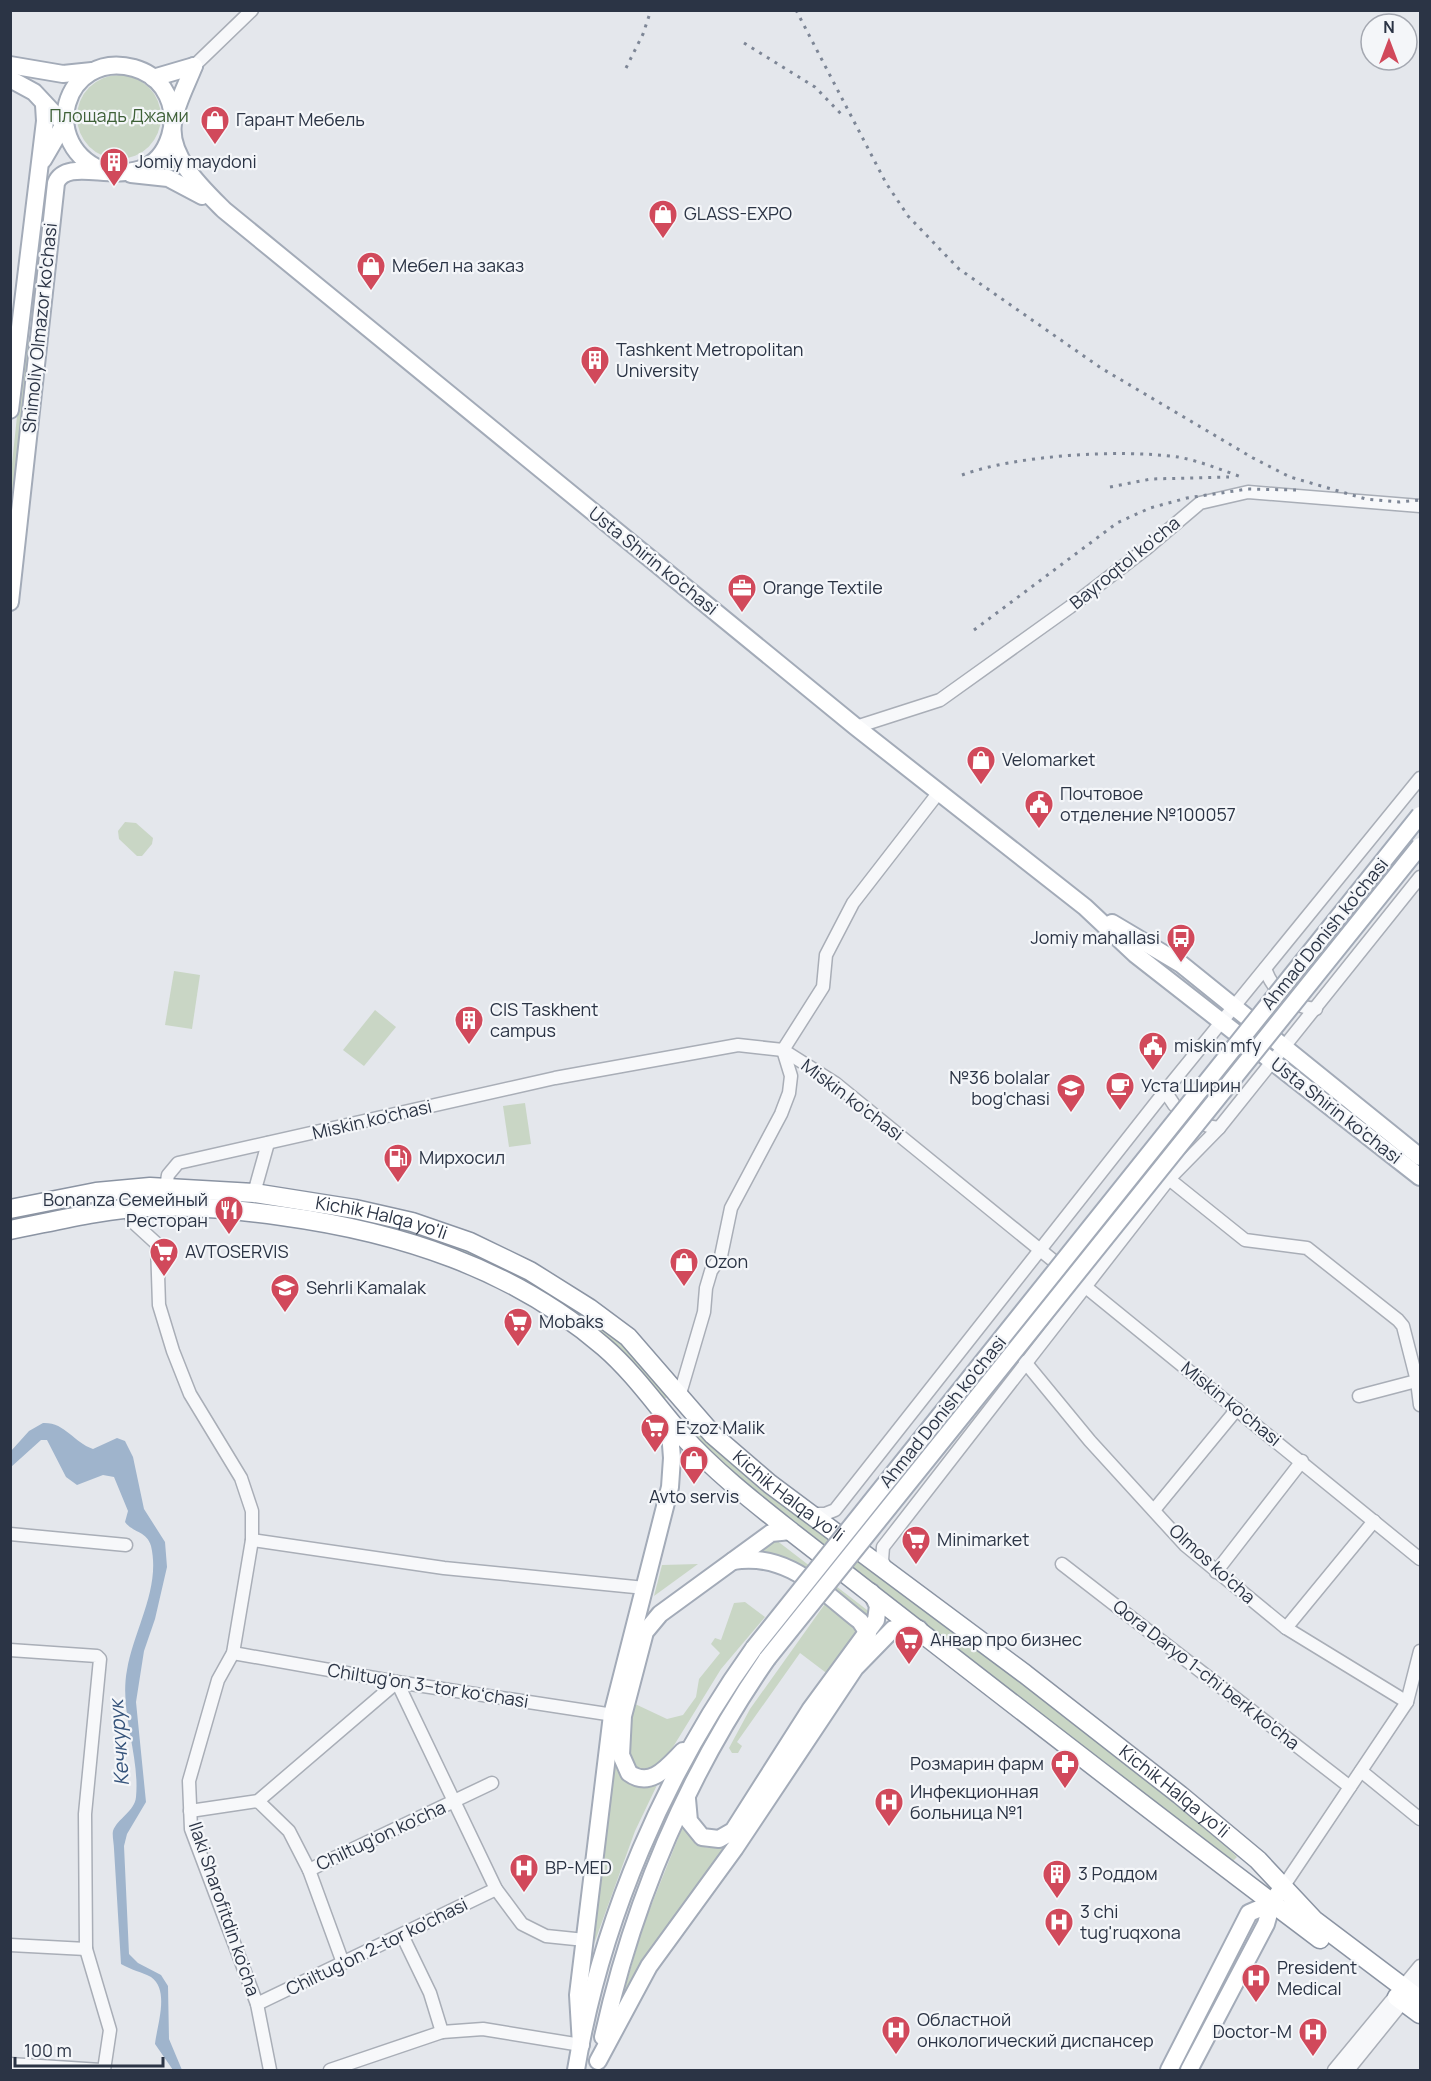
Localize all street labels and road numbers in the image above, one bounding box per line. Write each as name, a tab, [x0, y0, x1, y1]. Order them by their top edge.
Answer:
street label: Shimoliy Olmazor ko'chasi	[16, 222, 62, 434]
street label: Usta Shirin ko'chasi	[584, 501, 723, 620]
street label: Bayroqtol ko'cha	[1064, 510, 1184, 614]
street label: Ahmad Donish ko'chasi	[1256, 852, 1393, 1014]
street label: Usta Shirin ko'chasi	[1266, 1052, 1407, 1169]
street label: Miskin ko'chasi	[797, 1053, 909, 1145]
street label: Miskin ko'chasi	[310, 1094, 434, 1144]
street label: Kichik Halqa yo'li	[314, 1190, 451, 1244]
street label: Ahmad Donish ko'chasi	[874, 1330, 1011, 1492]
street label: Miskin ko'chasi	[1177, 1356, 1287, 1451]
street label: Kichik Halqa yo'li	[728, 1444, 850, 1546]
street label: Olmos ko'cha	[1164, 1518, 1261, 1608]
street label: Qora Daryo 1-chi berk ko'cha	[1108, 1594, 1305, 1755]
street label: Chiltug'on 3--tor koʻchasi	[326, 1657, 530, 1713]
street label: Kichik Halqa yo'li	[1115, 1739, 1235, 1843]
street label: Chiltug'on ko'cha	[312, 1795, 449, 1876]
street label: Ilaki Sharofitdin ko'cha	[184, 1818, 266, 1999]
street label: Chiltug'on 2-tor ko'chasi	[282, 1892, 471, 2001]

